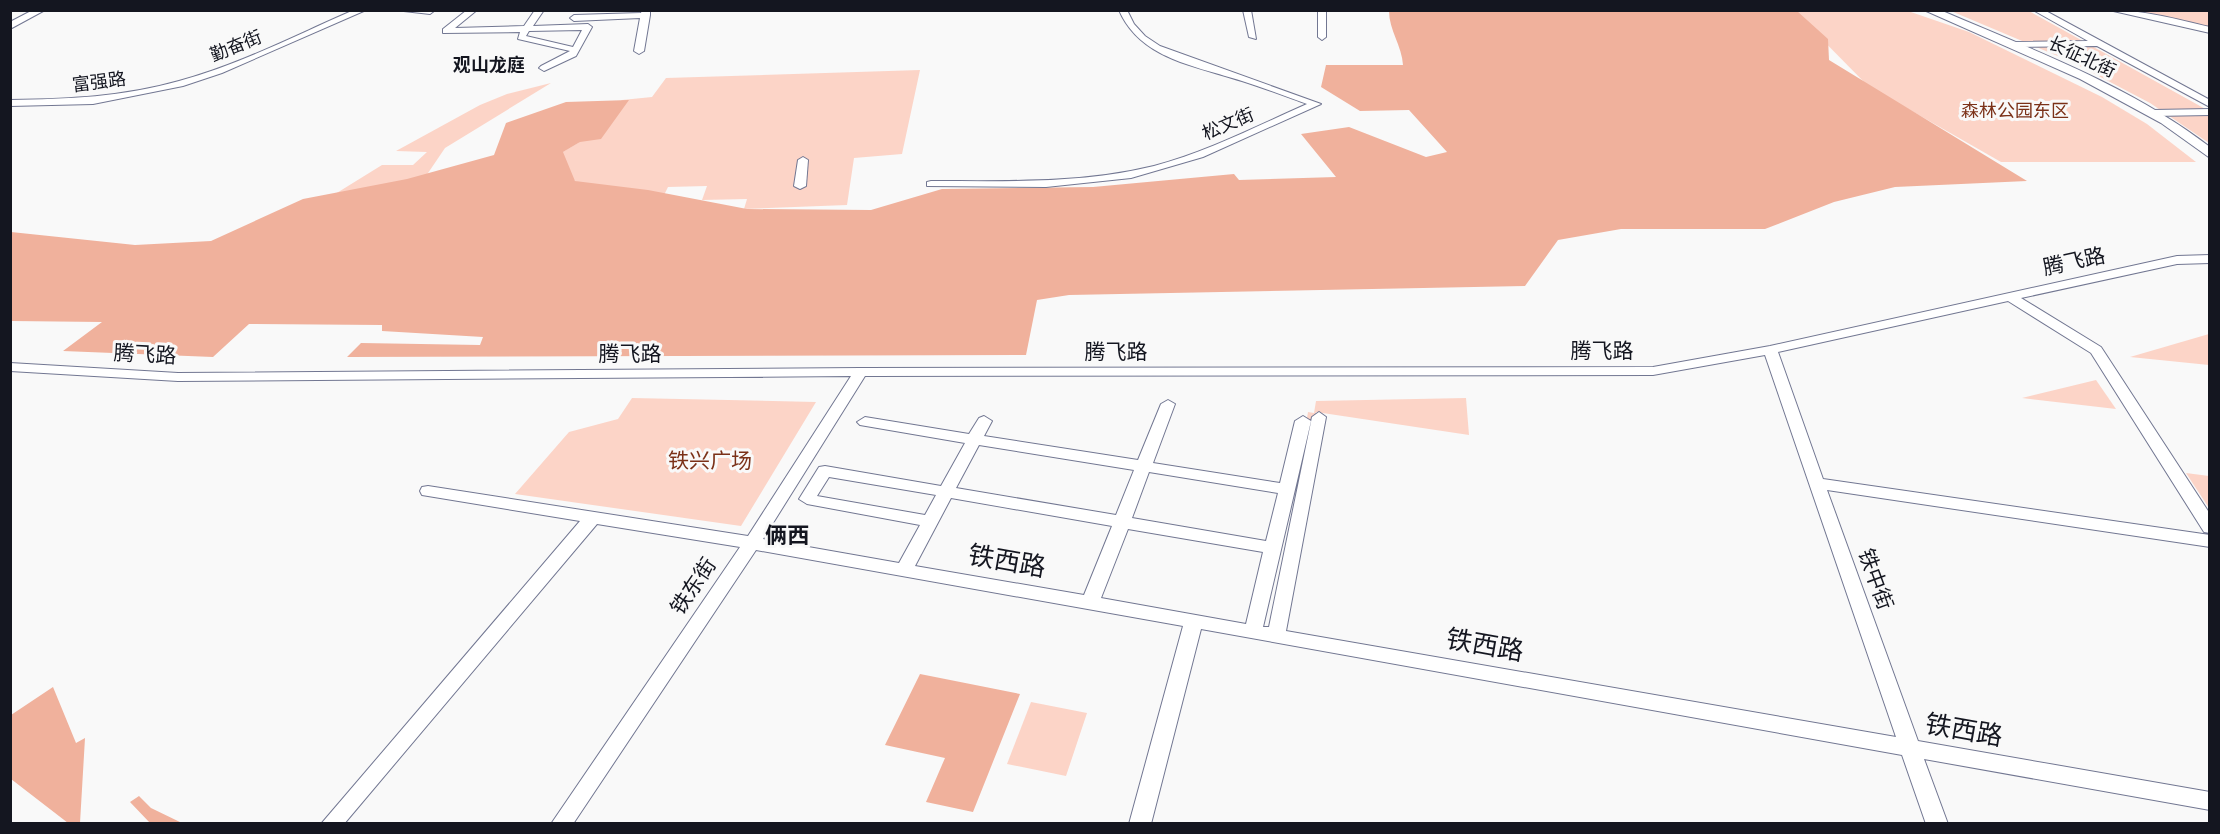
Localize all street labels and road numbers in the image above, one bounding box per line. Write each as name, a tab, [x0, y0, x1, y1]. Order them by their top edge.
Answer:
street label: 勤奋街	[207, 27, 265, 65]
street label: 长征北街	[2045, 33, 2119, 81]
street label: 富强路	[71, 69, 127, 95]
street label: 松文街	[1199, 104, 1257, 144]
street label: 腾飞路	[2041, 243, 2107, 279]
street label: 腾飞路	[1571, 339, 1634, 362]
street label: 腾飞路	[1085, 340, 1148, 363]
street label: 腾飞路	[113, 341, 177, 367]
street label: 腾飞路	[599, 342, 662, 365]
street label: 铁西路	[966, 539, 1048, 583]
street label: 铁中街	[1854, 545, 1898, 613]
street label: 铁东街	[666, 553, 720, 619]
street label: 铁西路	[1444, 623, 1526, 667]
street label: 铁西路	[1923, 708, 2005, 752]

